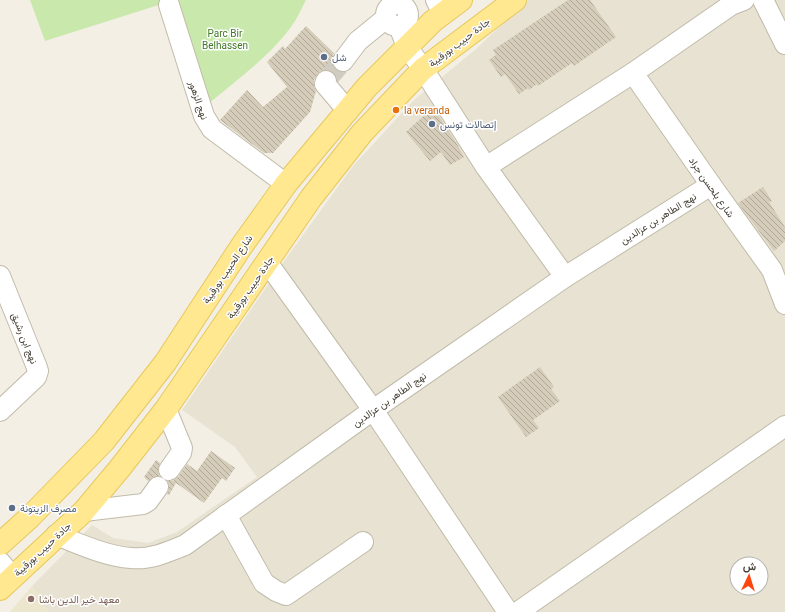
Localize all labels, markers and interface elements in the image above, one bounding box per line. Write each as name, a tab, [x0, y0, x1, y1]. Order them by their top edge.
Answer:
street label: جادة حبيب بورقيبة	[427, 16, 493, 70]
park label: Parc Bir Belhassen	[202, 28, 248, 51]
marker: شل	[319, 52, 329, 62]
place label: شل	[332, 52, 347, 63]
street label: نهج الزهور	[185, 78, 210, 121]
marker: la veranda	[391, 105, 401, 115]
place label: la veranda	[404, 105, 450, 116]
marker: إتصالات تونس	[427, 119, 437, 129]
place label: إتصالات تونس	[440, 119, 497, 131]
street label: شارع بلحسن جراد	[686, 155, 736, 220]
street label: نهج الطاهر بن عزالدين	[618, 191, 699, 247]
street label: شارع الحبيب بورقيبة	[200, 233, 255, 306]
street label: جادة حبيب بورقيبة	[225, 254, 277, 321]
street label: نهج ابن رشيق	[8, 311, 40, 366]
street label: نهج الطاهر بن عزالدين	[350, 370, 429, 430]
marker: مصرف الزيتونة	[7, 503, 17, 513]
place label: مصرف الزيتونة	[20, 503, 77, 515]
street label: جادة حبيب بورقيبة	[12, 520, 74, 579]
north arrow	[729, 556, 769, 596]
text: ش	[743, 560, 757, 573]
marker: معهد خير الدين باشا	[26, 594, 36, 604]
place label: معهد خير الدين باشا	[39, 594, 120, 606]

